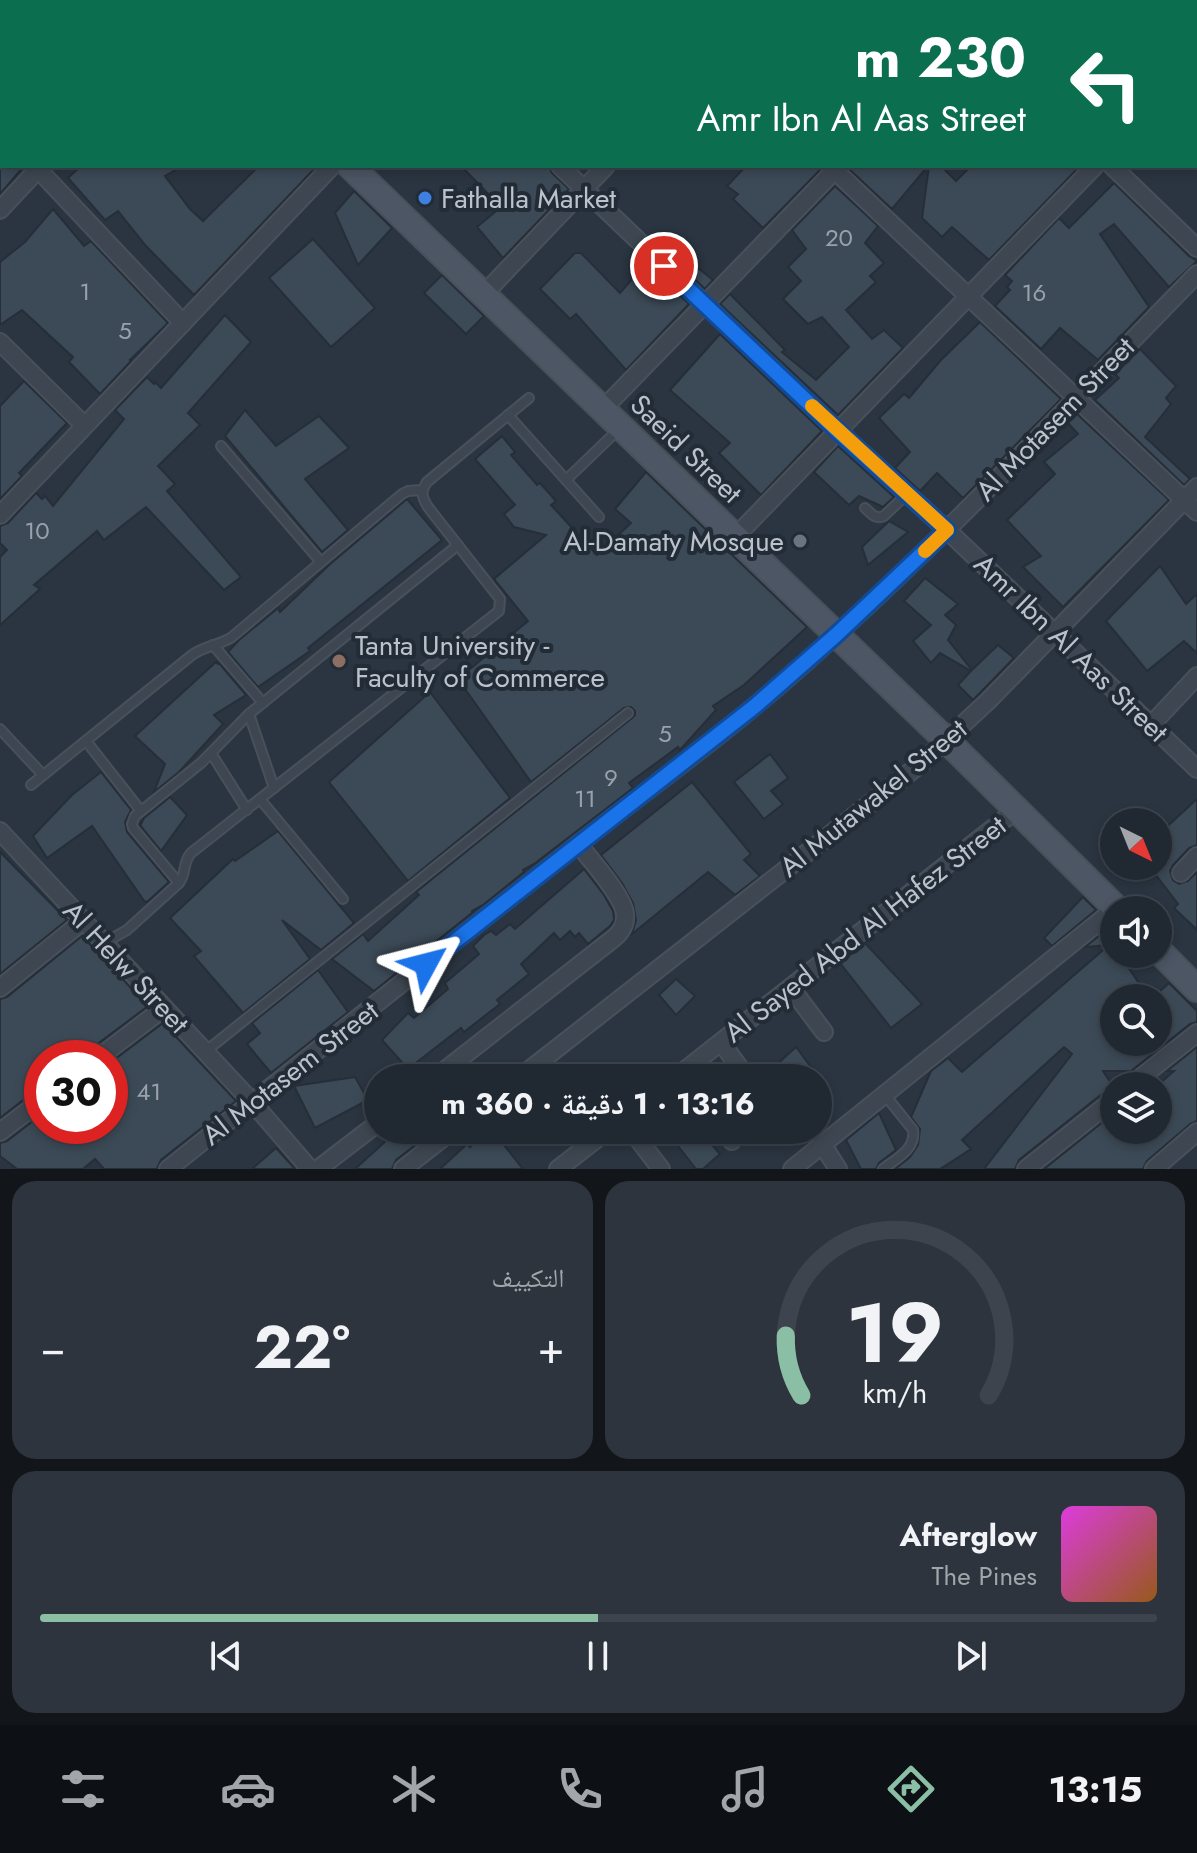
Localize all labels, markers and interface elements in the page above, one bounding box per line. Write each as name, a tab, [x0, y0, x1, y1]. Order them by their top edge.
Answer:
text: 230 m	[855, 17, 1026, 98]
icon: left	[1054, 32, 1158, 136]
text: Amr Ibn Al Aas Street	[697, 92, 1026, 144]
place label: Fathalla Market	[441, 178, 616, 219]
marker: Fathalla Market	[416, 189, 434, 207]
house number: 20	[825, 220, 853, 255]
pin	[630, 232, 698, 300]
icon: arrive	[642, 244, 686, 288]
house number: 1	[80, 274, 90, 309]
house number: 16	[1022, 275, 1046, 310]
house number: 5	[118, 313, 132, 348]
street label: Al Motasem Street	[966, 328, 1144, 510]
street label: Saeid Street	[621, 385, 751, 513]
house number: 10	[24, 513, 50, 548]
place label: Al-Damaty Mosque	[564, 521, 784, 562]
marker: Al-Damaty Mosque	[791, 532, 809, 550]
street label: Amr Ibn Al Aas Street	[965, 544, 1178, 752]
place label: Tanta University - Faculty of Commerce	[355, 625, 605, 698]
marker: Tanta University - Faculty of Commerce	[330, 652, 348, 670]
street label: Al Mutawakel Street	[770, 709, 976, 887]
house number: 5	[658, 716, 672, 751]
house number: 9	[604, 760, 618, 795]
house number: 11	[574, 781, 596, 816]
street label: Al Sayed Abd Al Hafez Street	[715, 805, 1015, 1052]
north arrow	[1100, 808, 1172, 880]
map controls	[1100, 808, 1172, 1144]
street label: Al Helw Street	[54, 891, 199, 1043]
button: sound	[1100, 896, 1172, 968]
position arrow	[384, 922, 468, 1006]
button: search	[1100, 984, 1172, 1056]
street label: Al Motasem Street	[193, 991, 387, 1155]
speed limit sign: 30	[24, 1040, 128, 1144]
button: layers	[1100, 1072, 1172, 1144]
house number: 41	[137, 1074, 161, 1109]
text: 13:16 · 1 دقيقة · 360 m	[441, 1082, 755, 1125]
text: التكييف	[492, 1259, 565, 1297]
text: 19	[846, 1273, 944, 1393]
text: 22°	[253, 1304, 350, 1391]
text: −	[40, 1316, 66, 1380]
text: +	[537, 1316, 564, 1380]
text: km/h	[862, 1372, 927, 1414]
text: Afterglow	[900, 1514, 1037, 1557]
text: The Pines	[932, 1557, 1037, 1595]
icon: previous	[204, 1634, 248, 1678]
icon: pause	[576, 1634, 620, 1678]
icon: next	[949, 1634, 993, 1678]
icon: filters	[55, 1761, 111, 1817]
icon: car	[220, 1761, 276, 1817]
icon: climate	[386, 1761, 442, 1817]
icon: phone	[552, 1761, 608, 1817]
icon: music	[717, 1761, 773, 1817]
icon: directions	[883, 1761, 939, 1817]
text: 13:15	[1048, 1763, 1142, 1815]

